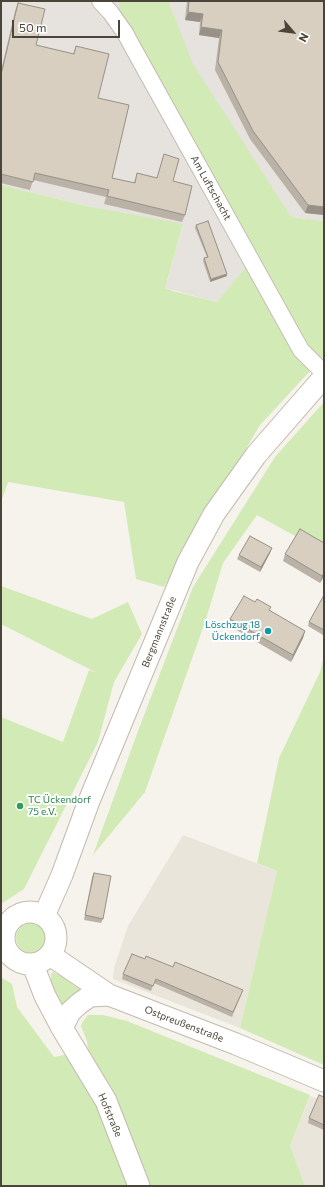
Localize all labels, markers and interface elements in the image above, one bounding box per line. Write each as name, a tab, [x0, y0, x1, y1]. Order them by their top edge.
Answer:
scale bar	[14, 12, 122, 38]
north arrow	[273, 12, 313, 52]
text: 50 m	[19, 20, 47, 34]
text: N	[296, 31, 312, 45]
street label: Am Luftschacht	[188, 154, 234, 222]
street label: Bergmannstraße	[139, 595, 179, 669]
place label: Löschzug 18 Ückendorf	[205, 619, 260, 642]
marker: Löschzug 18 Ückendorf	[263, 626, 273, 636]
place label: TC Ückendorf 75 e.V.	[28, 794, 91, 818]
marker: TC Ückendorf 75 e.V.	[15, 801, 25, 811]
street label: Ostpreußenstraße	[143, 1003, 225, 1045]
street label: Hofstraße	[95, 1091, 125, 1139]

